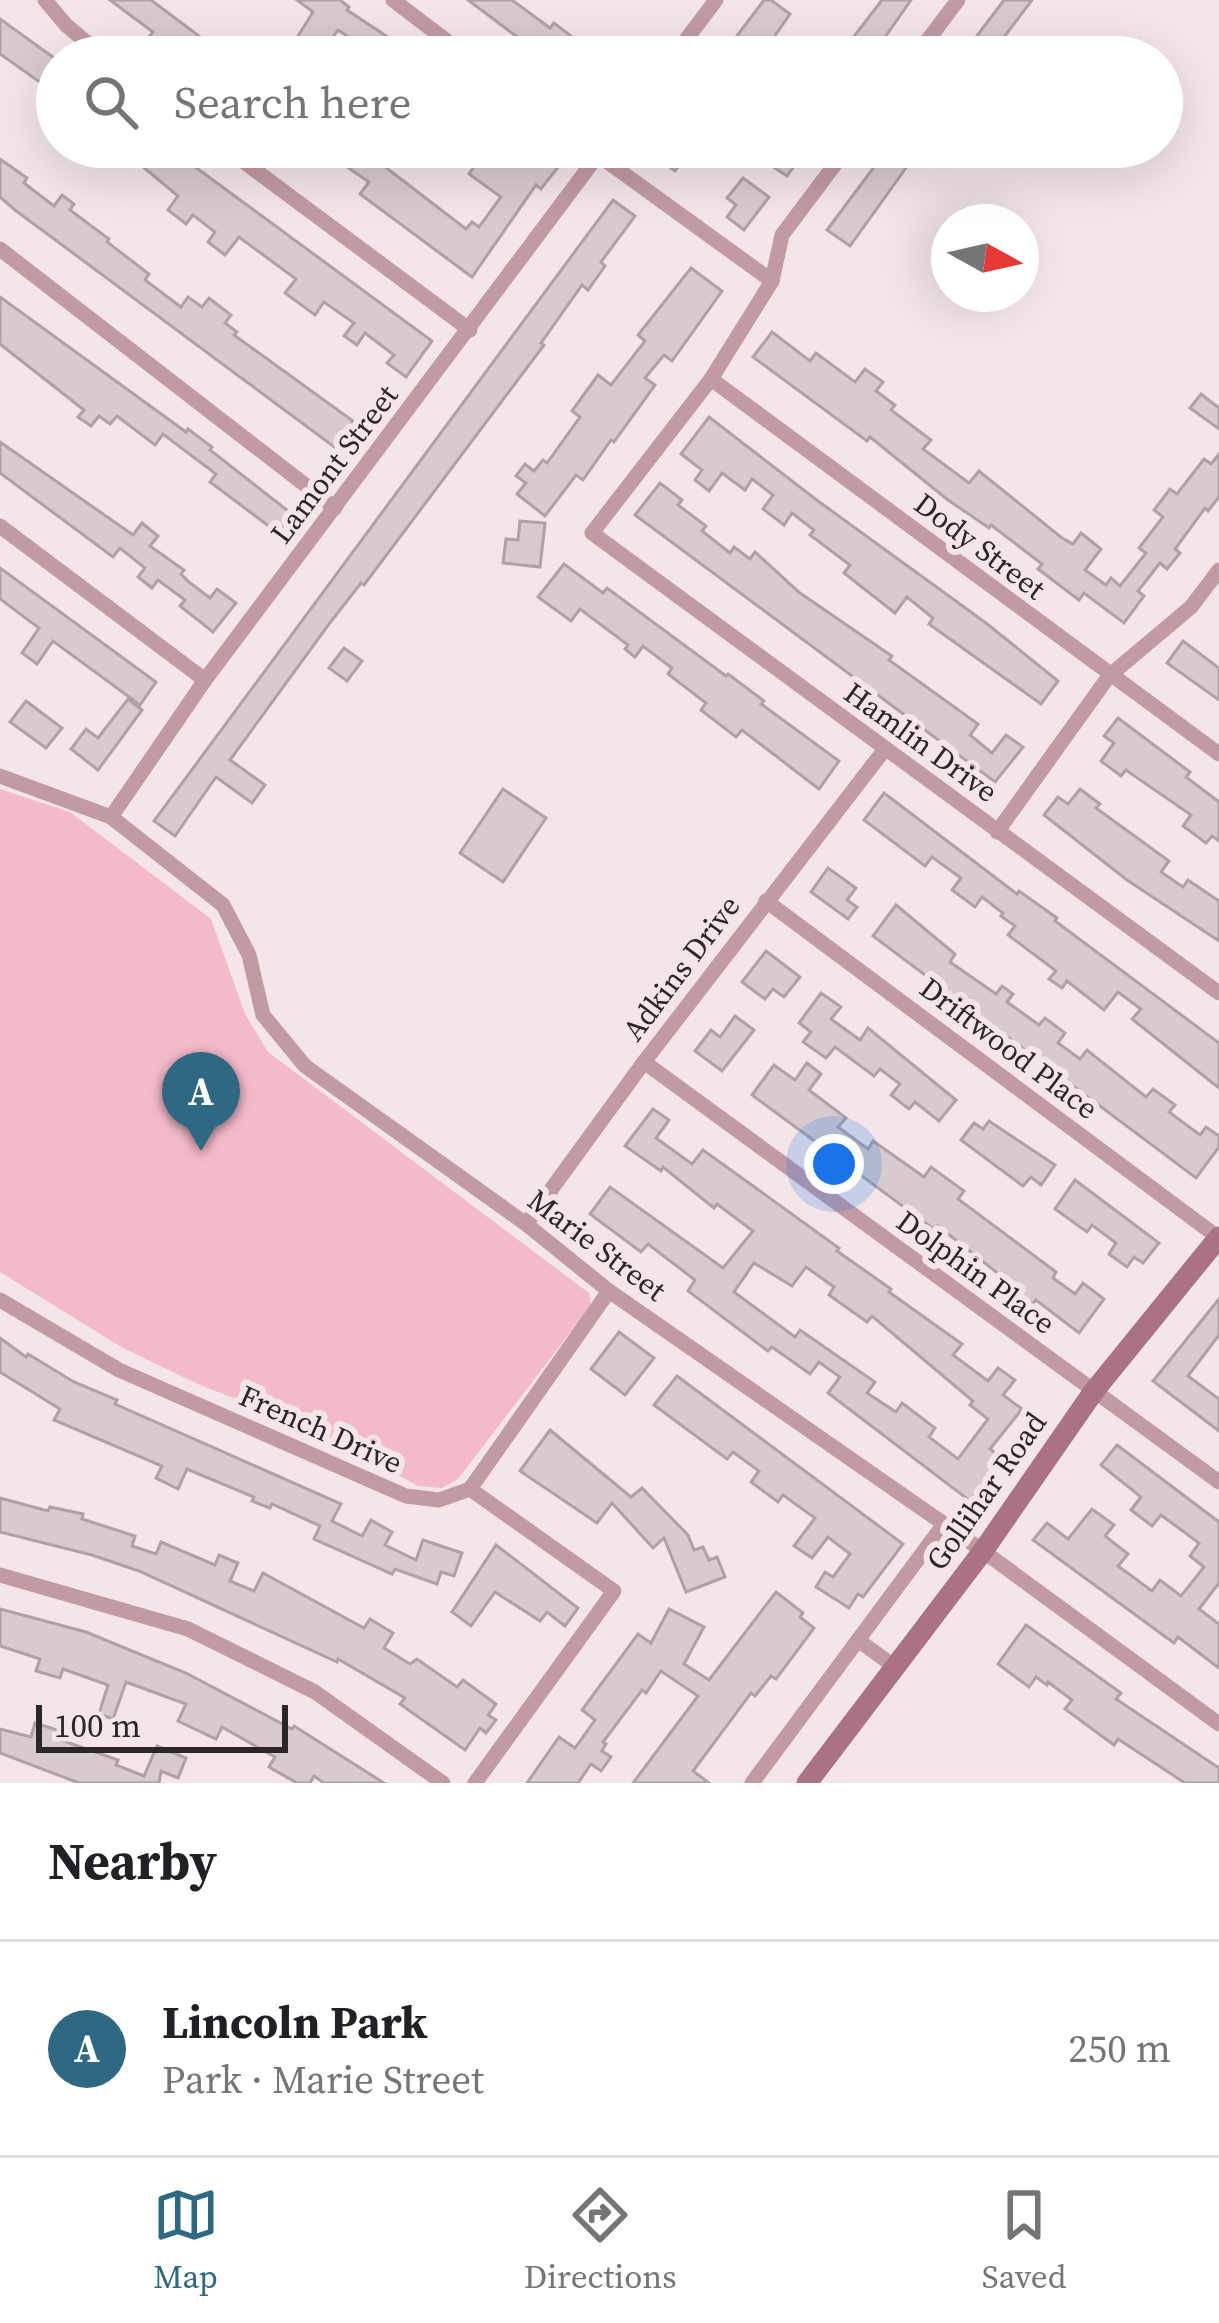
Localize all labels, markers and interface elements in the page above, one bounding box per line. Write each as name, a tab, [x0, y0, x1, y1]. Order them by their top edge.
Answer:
search box	[36, 36, 1183, 168]
icon: search	[78, 69, 144, 135]
text: Search here	[174, 71, 411, 133]
north arrow	[931, 204, 1039, 312]
street label: Lamont Street	[261, 376, 407, 552]
street label: Dody Street	[906, 483, 1054, 609]
street label: Hamlin Drive	[836, 672, 1006, 812]
street label: Adkins Drive	[613, 887, 749, 1049]
street label: Driftwood Place	[911, 967, 1107, 1129]
pin: A	[162, 1052, 240, 1151]
your location	[804, 1134, 864, 1194]
street label: Marie Street	[520, 1180, 675, 1311]
street label: Dolphin Place	[888, 1201, 1064, 1343]
street label: French Drive	[233, 1375, 409, 1483]
street label: Gollihar Road	[916, 1404, 1056, 1578]
scale bar	[36, 1699, 288, 1752]
text: 100 m	[54, 1703, 141, 1748]
text: Nearby	[48, 1826, 217, 1896]
text: Lincoln Park	[162, 1991, 427, 2053]
text: A	[74, 2022, 100, 2075]
text: 250 m	[1068, 2022, 1171, 2075]
text: Park · Marie Street	[162, 2053, 484, 2106]
tab: Map	[153, 2182, 219, 2299]
tab: Directions	[524, 2182, 677, 2299]
tab: Saved	[982, 2182, 1066, 2299]

